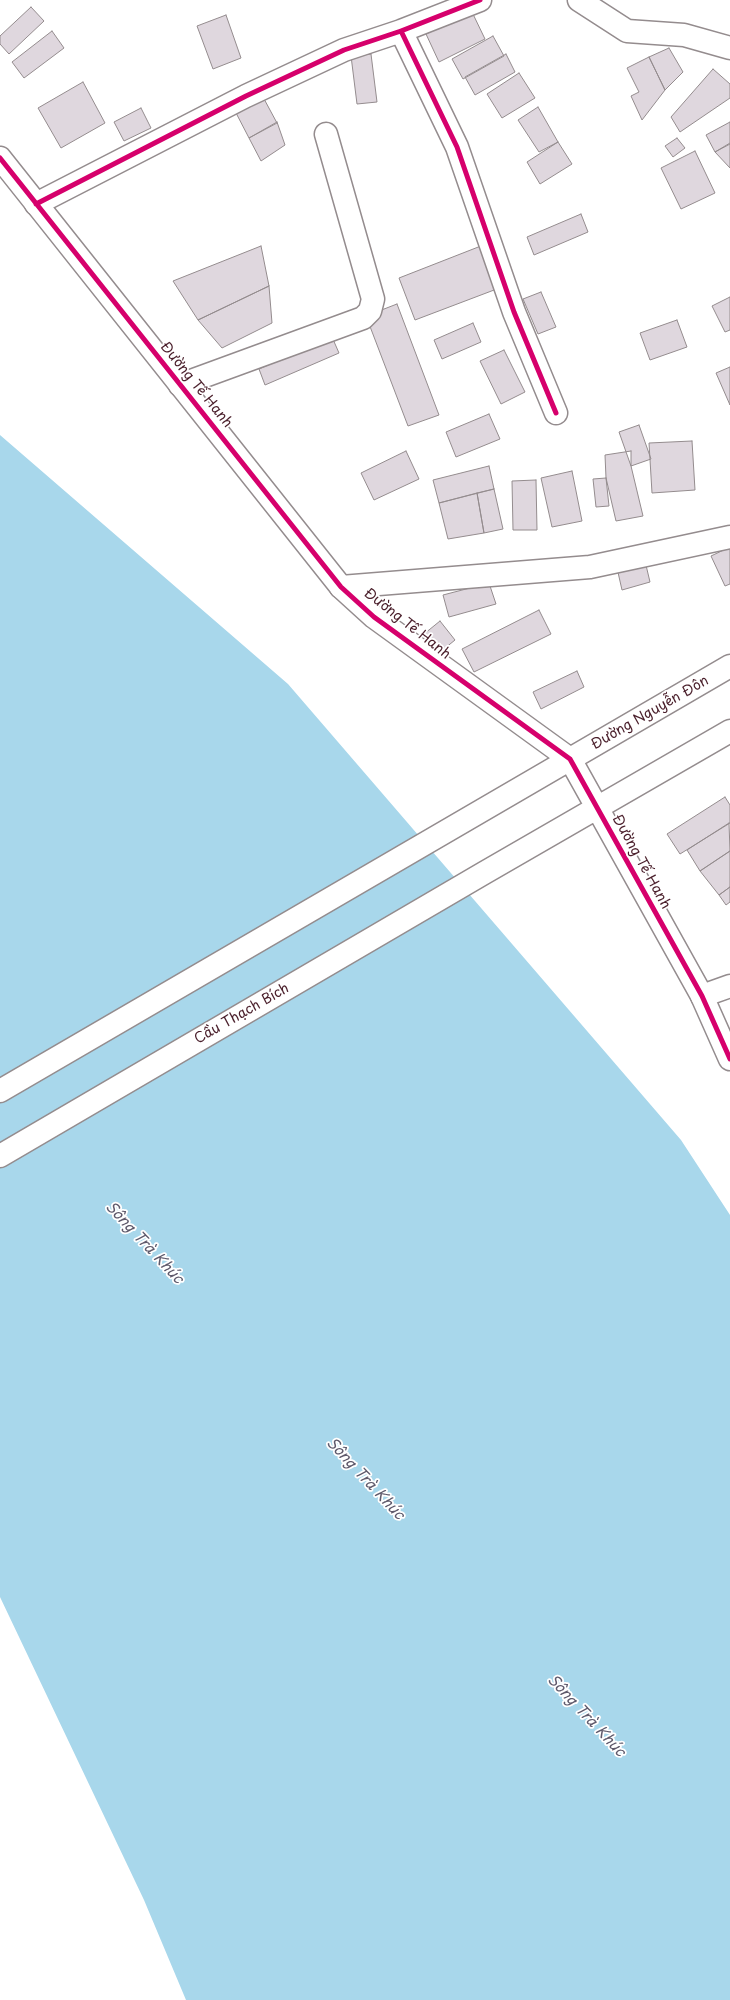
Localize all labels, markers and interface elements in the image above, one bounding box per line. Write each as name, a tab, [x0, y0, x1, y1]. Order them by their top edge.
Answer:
street label: Đường Tế Hanh	[156, 339, 236, 431]
street label: Đường Tế Hanh	[360, 585, 454, 663]
street label: Đường Nguyễn Đôn	[588, 673, 712, 753]
street label: Đường Tế Hanh	[608, 812, 674, 912]
street label: Cầu Thạch Bích	[192, 980, 292, 1048]
water label: Sông Trà Khúc	[101, 1198, 187, 1288]
water label: Sông Trà Khúc	[322, 1434, 408, 1524]
water label: Sông Trà Khúc	[543, 1671, 629, 1761]

